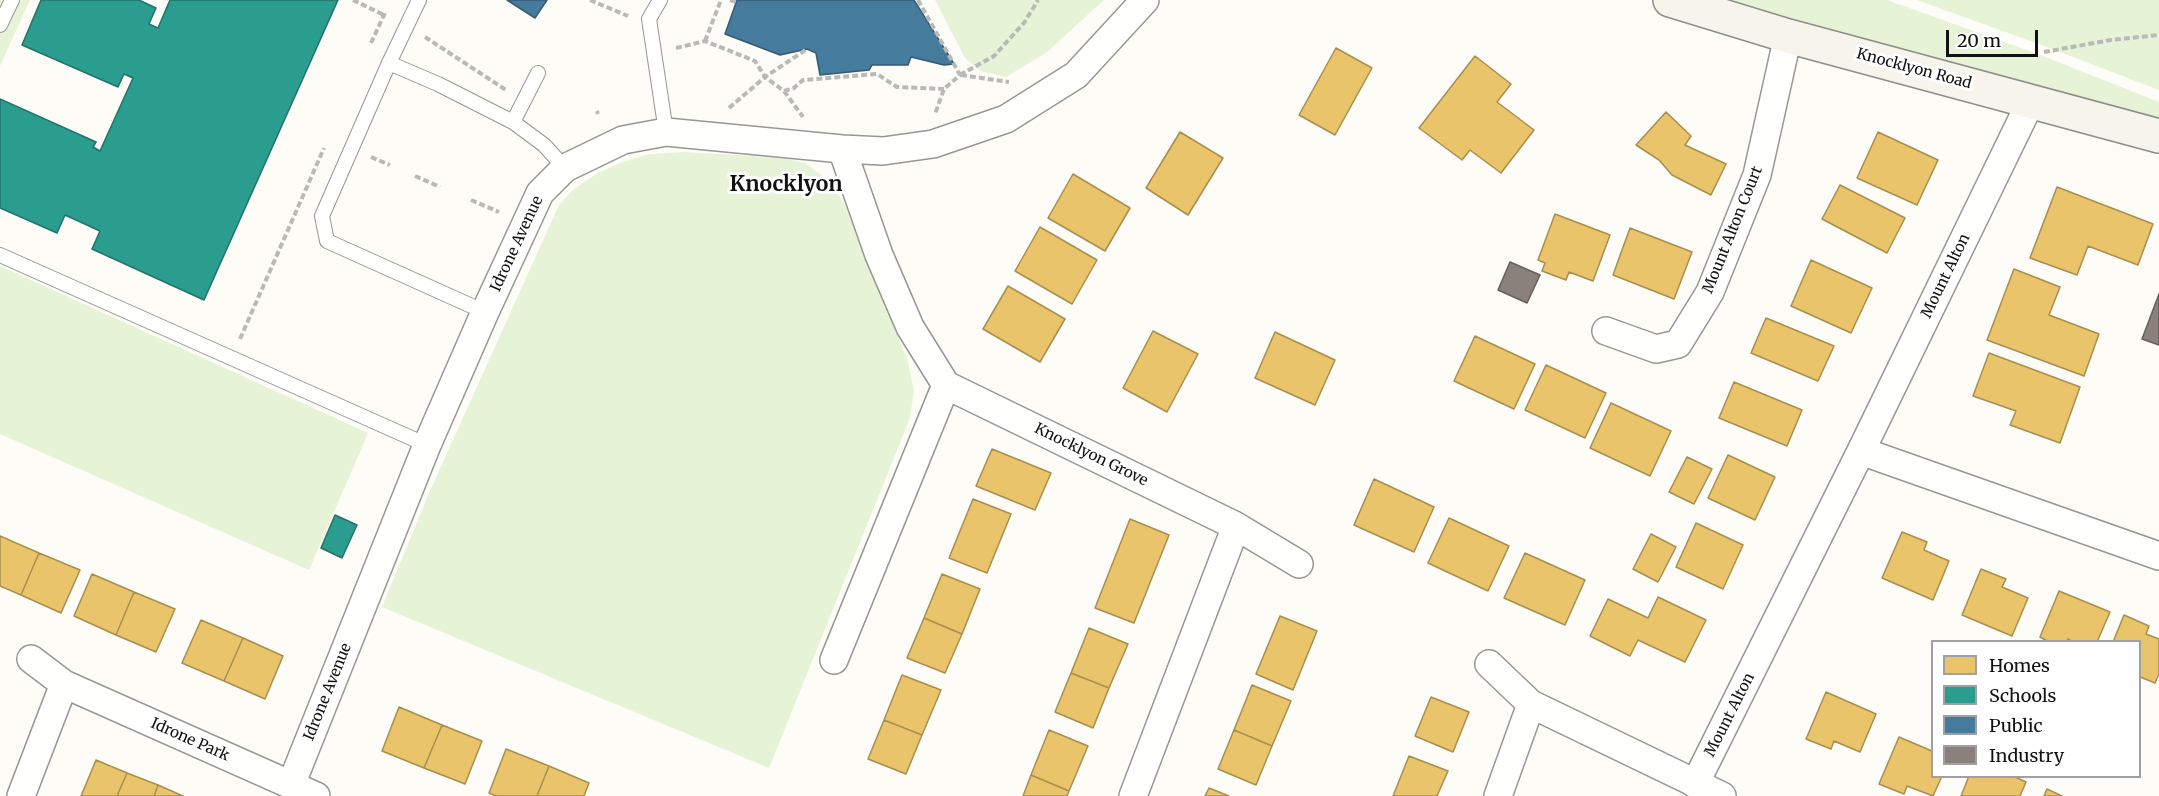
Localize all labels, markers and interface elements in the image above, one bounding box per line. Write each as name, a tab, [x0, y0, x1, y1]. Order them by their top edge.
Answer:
scale bar	[1949, 18, 2040, 56]
text: 20 m	[1957, 29, 2001, 52]
street label: Knocklyon Road	[1854, 45, 1974, 93]
street label: Mount Alton Court	[1699, 164, 1767, 296]
district label: Knocklyon	[730, 172, 842, 198]
street label: Idrone Avenue	[487, 193, 547, 295]
street label: Mount Alton	[1918, 231, 1974, 321]
street label: Knocklyon Grove	[1031, 420, 1151, 490]
legend	[1931, 640, 2141, 778]
street label: Idrone Avenue	[300, 641, 356, 743]
text: Homes	[1989, 654, 2050, 677]
street label: Mount Alton	[1701, 670, 1759, 760]
text: Schools	[1989, 684, 2056, 707]
text: Public	[1989, 714, 2043, 737]
street label: Idrone Park	[148, 715, 232, 765]
text: Industry	[1989, 744, 2064, 767]

